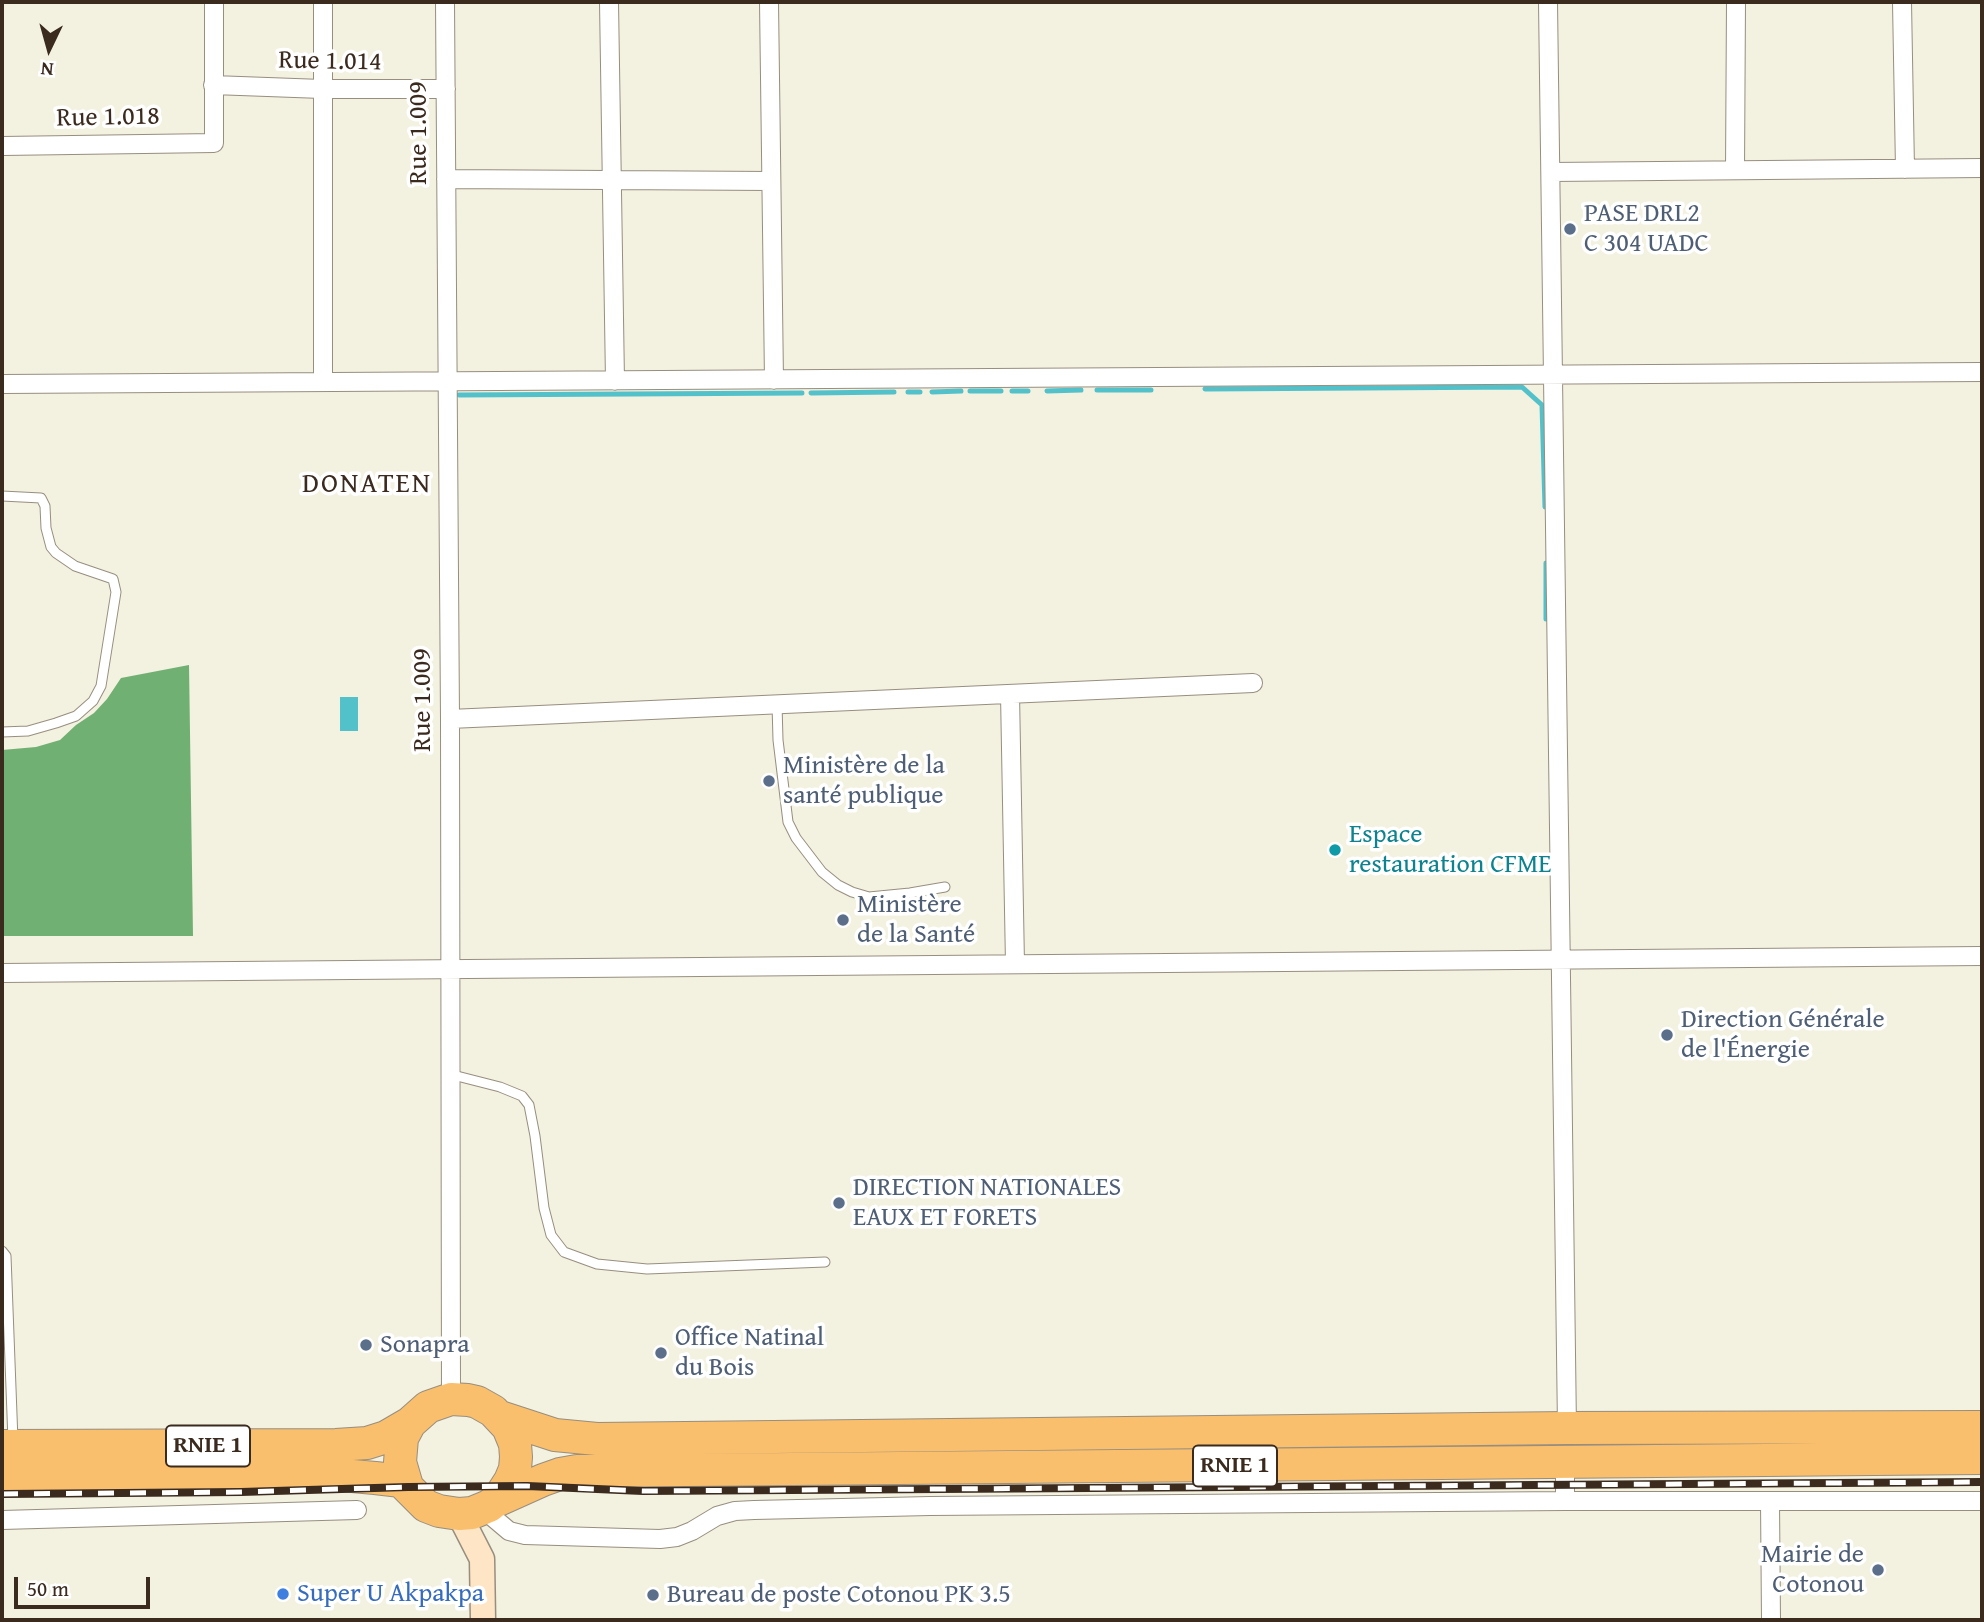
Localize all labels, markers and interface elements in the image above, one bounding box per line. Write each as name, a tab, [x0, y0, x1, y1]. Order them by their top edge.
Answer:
north arrow	[14, 14, 84, 84]
street label: Rue 1.014	[278, 46, 382, 78]
text: N	[40, 55, 55, 84]
street label: Rue 1.009	[403, 81, 435, 185]
street label: Rue 1.018	[56, 102, 160, 134]
place label: PASE DRL2 C 304 UADC	[1584, 198, 1709, 260]
marker: PASE DRL2 C 304 UADC	[1562, 221, 1578, 237]
district label: DONATEN	[303, 468, 431, 502]
street label: Rue 1.009	[407, 648, 439, 752]
place label: Ministère de la santé publique	[783, 750, 945, 812]
marker: Ministère de la santé publique	[761, 773, 777, 789]
place label: Espace restauration CFME	[1349, 819, 1551, 880]
marker: Espace restauration CFME	[1327, 842, 1343, 858]
place label: Ministère de la Santé	[857, 889, 975, 950]
marker: Ministère de la Santé	[835, 912, 851, 928]
place label: Direction Générale de l'Énergie	[1681, 1004, 1885, 1066]
marker: Direction Générale de l'Énergie	[1659, 1027, 1675, 1043]
place label: DIRECTION NATIONALES EAUX ET FORETS	[853, 1172, 1121, 1234]
marker: DIRECTION NATIONALES EAUX ET FORETS	[831, 1195, 847, 1211]
place label: Office Natinal du Bois	[675, 1322, 824, 1384]
place label: Sonapra	[380, 1329, 470, 1361]
marker: Sonapra	[358, 1337, 374, 1353]
marker: Office Natinal du Bois	[653, 1345, 669, 1361]
road number: RNIE 1	[166, 1426, 250, 1466]
road number: RNIE 1	[1193, 1446, 1277, 1486]
place label: Mairie de Cotonou	[1761, 1539, 1864, 1600]
scale bar	[18, 1562, 154, 1606]
marker: Mairie de Cotonou	[1870, 1562, 1886, 1578]
text: 50 m	[27, 1573, 69, 1604]
place label: Super U Akpakpa	[297, 1578, 484, 1610]
place label: Bureau de poste Cotonou PK 3.5	[667, 1579, 1011, 1611]
marker: Super U Akpakpa	[275, 1586, 291, 1602]
marker: Bureau de poste Cotonou PK 3.5	[645, 1587, 661, 1603]

